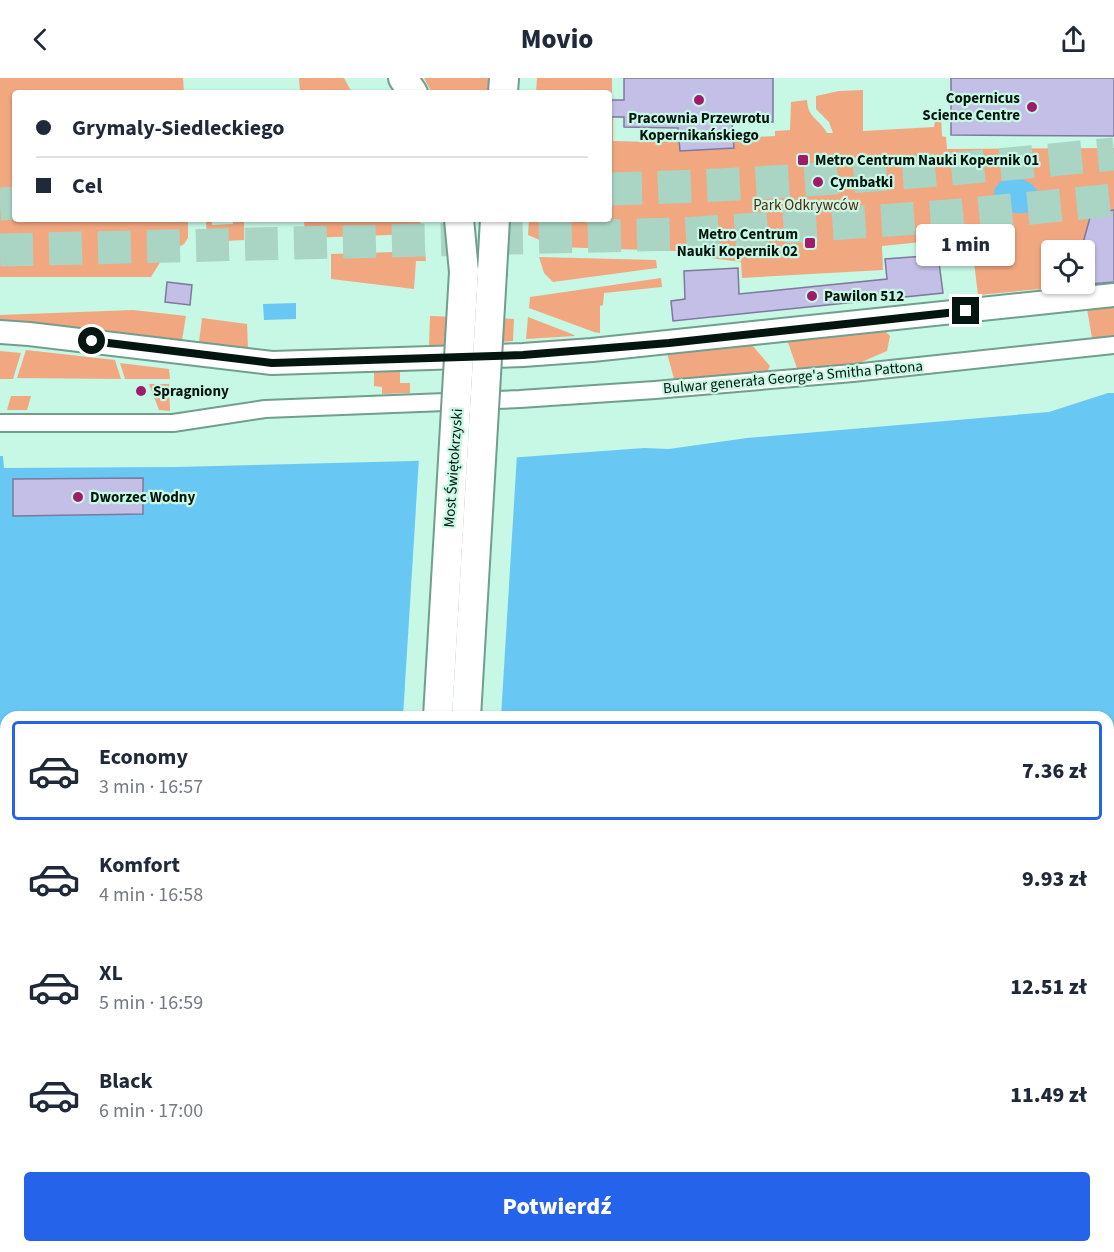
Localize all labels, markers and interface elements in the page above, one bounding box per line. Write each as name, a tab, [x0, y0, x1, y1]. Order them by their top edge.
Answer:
text: Movio	[521, 20, 593, 59]
icon: back	[24, 23, 57, 56]
icon: share	[1057, 23, 1090, 56]
place label: Copernicus Science Centre	[922, 88, 1020, 126]
marker: Pracownia Przewrotu Kopernikańskiego	[692, 93, 706, 107]
marker: Copernicus Science Centre	[1025, 100, 1039, 114]
place label: Pracownia Przewrotu Kopernikańskiego	[628, 108, 770, 146]
text: Grymaly-Siedleckiego	[72, 112, 284, 144]
place label: Metro Centrum Nauki Kopernik 01	[815, 150, 1039, 171]
marker: Metro Centrum Nauki Kopernik 01	[796, 153, 810, 167]
text: Cel	[72, 170, 103, 202]
place label: Cymbałki	[830, 172, 893, 193]
marker: Cymbałki	[811, 175, 825, 189]
park label: Park Odkrywców	[753, 195, 859, 216]
place label: Metro Centrum Nauki Kopernik 02	[677, 224, 798, 262]
callout: 1 min	[916, 224, 1016, 266]
text: 1 min	[941, 231, 990, 259]
marker: Metro Centrum Nauki Kopernik 02	[803, 236, 817, 250]
map controls	[1041, 240, 1095, 294]
button: locate	[1041, 240, 1095, 294]
place label: Pawilon 512	[824, 286, 904, 307]
marker: Pawilon 512	[805, 289, 819, 303]
route end	[952, 297, 979, 324]
route start	[78, 327, 105, 354]
street label: Bulwar generała George'a Smitha Pattona	[662, 356, 924, 399]
place label: Spragniony	[153, 381, 229, 402]
marker: Spragniony	[134, 384, 148, 398]
street label: Most Świętokrzyski	[439, 408, 468, 528]
place label: Dworzec Wodny	[90, 487, 195, 508]
marker: Dworzec Wodny	[71, 490, 85, 504]
text: Economy	[99, 741, 188, 773]
icon: car	[27, 744, 81, 798]
text: 7.36 zł	[1022, 755, 1087, 787]
text: 3 min · 16:57	[99, 773, 203, 801]
text: Komfort	[99, 849, 180, 881]
icon: car	[27, 852, 81, 906]
text: 9.93 zł	[1022, 863, 1087, 895]
text: 4 min · 16:58	[99, 881, 203, 909]
text: XL	[99, 957, 123, 989]
icon: car	[27, 960, 81, 1014]
text: 12.51 zł	[1010, 971, 1087, 1003]
text: 5 min · 16:59	[99, 989, 203, 1017]
text: Black	[99, 1065, 153, 1097]
icon: car	[27, 1068, 81, 1122]
text: 11.49 zł	[1010, 1079, 1087, 1111]
text: 6 min · 17:00	[99, 1097, 203, 1125]
button: Potwierdź	[24, 1172, 1090, 1241]

